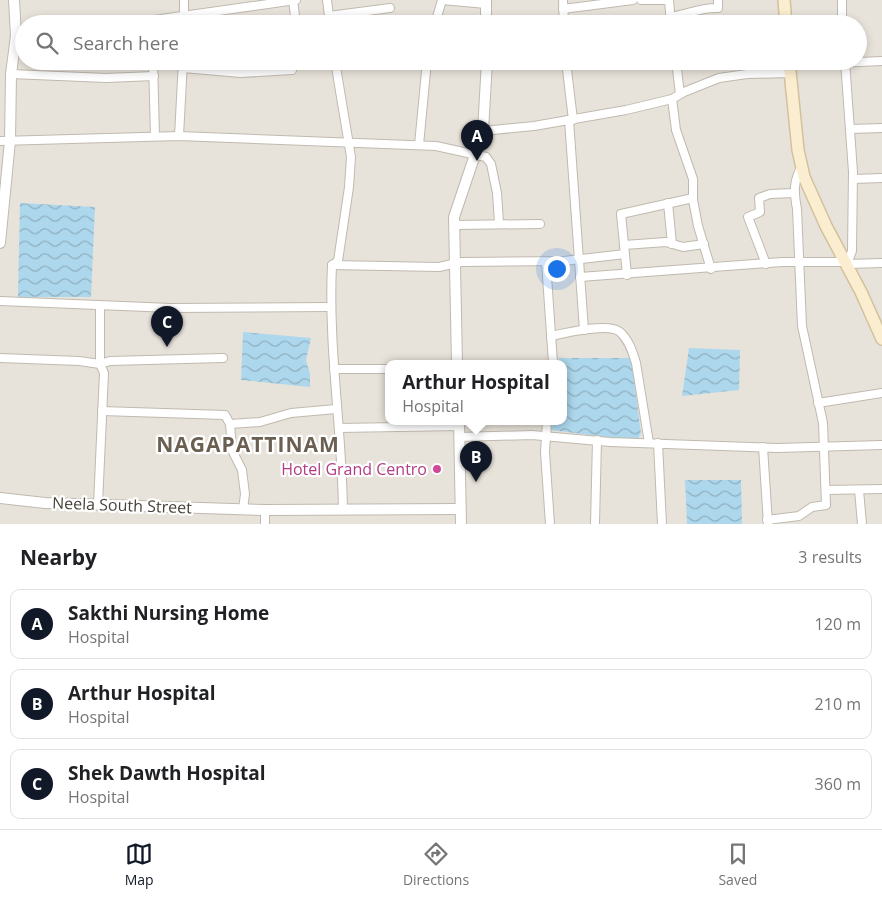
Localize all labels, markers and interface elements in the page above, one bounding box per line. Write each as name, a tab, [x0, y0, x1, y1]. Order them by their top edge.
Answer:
search box	[15, 15, 867, 70]
icon: search	[33, 29, 61, 57]
text: Search here	[73, 30, 179, 56]
pin: A	[461, 120, 493, 161]
your location	[544, 256, 570, 282]
pin: C	[151, 306, 183, 347]
popup	[385, 360, 567, 425]
text: Arthur Hospital	[402, 369, 550, 395]
text: Hospital	[402, 395, 464, 417]
district label: NAGAPATTINAM	[156, 430, 340, 458]
pin: B	[460, 441, 492, 482]
place label: Hotel Grand Centro	[281, 458, 427, 480]
marker: Hotel Grand Centro	[431, 463, 443, 475]
street label: Neela South Street	[52, 492, 192, 518]
text: Nearby	[20, 543, 97, 571]
text: 3 results	[798, 546, 862, 568]
text: Sakthi Nursing Home	[68, 600, 269, 626]
text: A	[31, 613, 43, 635]
text: 120 m	[815, 613, 861, 635]
text: Hospital	[68, 626, 130, 648]
text: Arthur Hospital	[68, 680, 216, 706]
text: B	[32, 693, 42, 715]
text: 210 m	[815, 693, 861, 715]
text: Hospital	[68, 706, 130, 728]
text: Shek Dawth Hospital	[68, 760, 265, 786]
text: C	[32, 773, 42, 795]
text: 360 m	[815, 773, 861, 795]
text: Hospital	[68, 786, 130, 808]
tab: Map	[125, 840, 154, 889]
tab: Directions	[403, 840, 469, 889]
tab: Saved	[718, 840, 757, 889]

